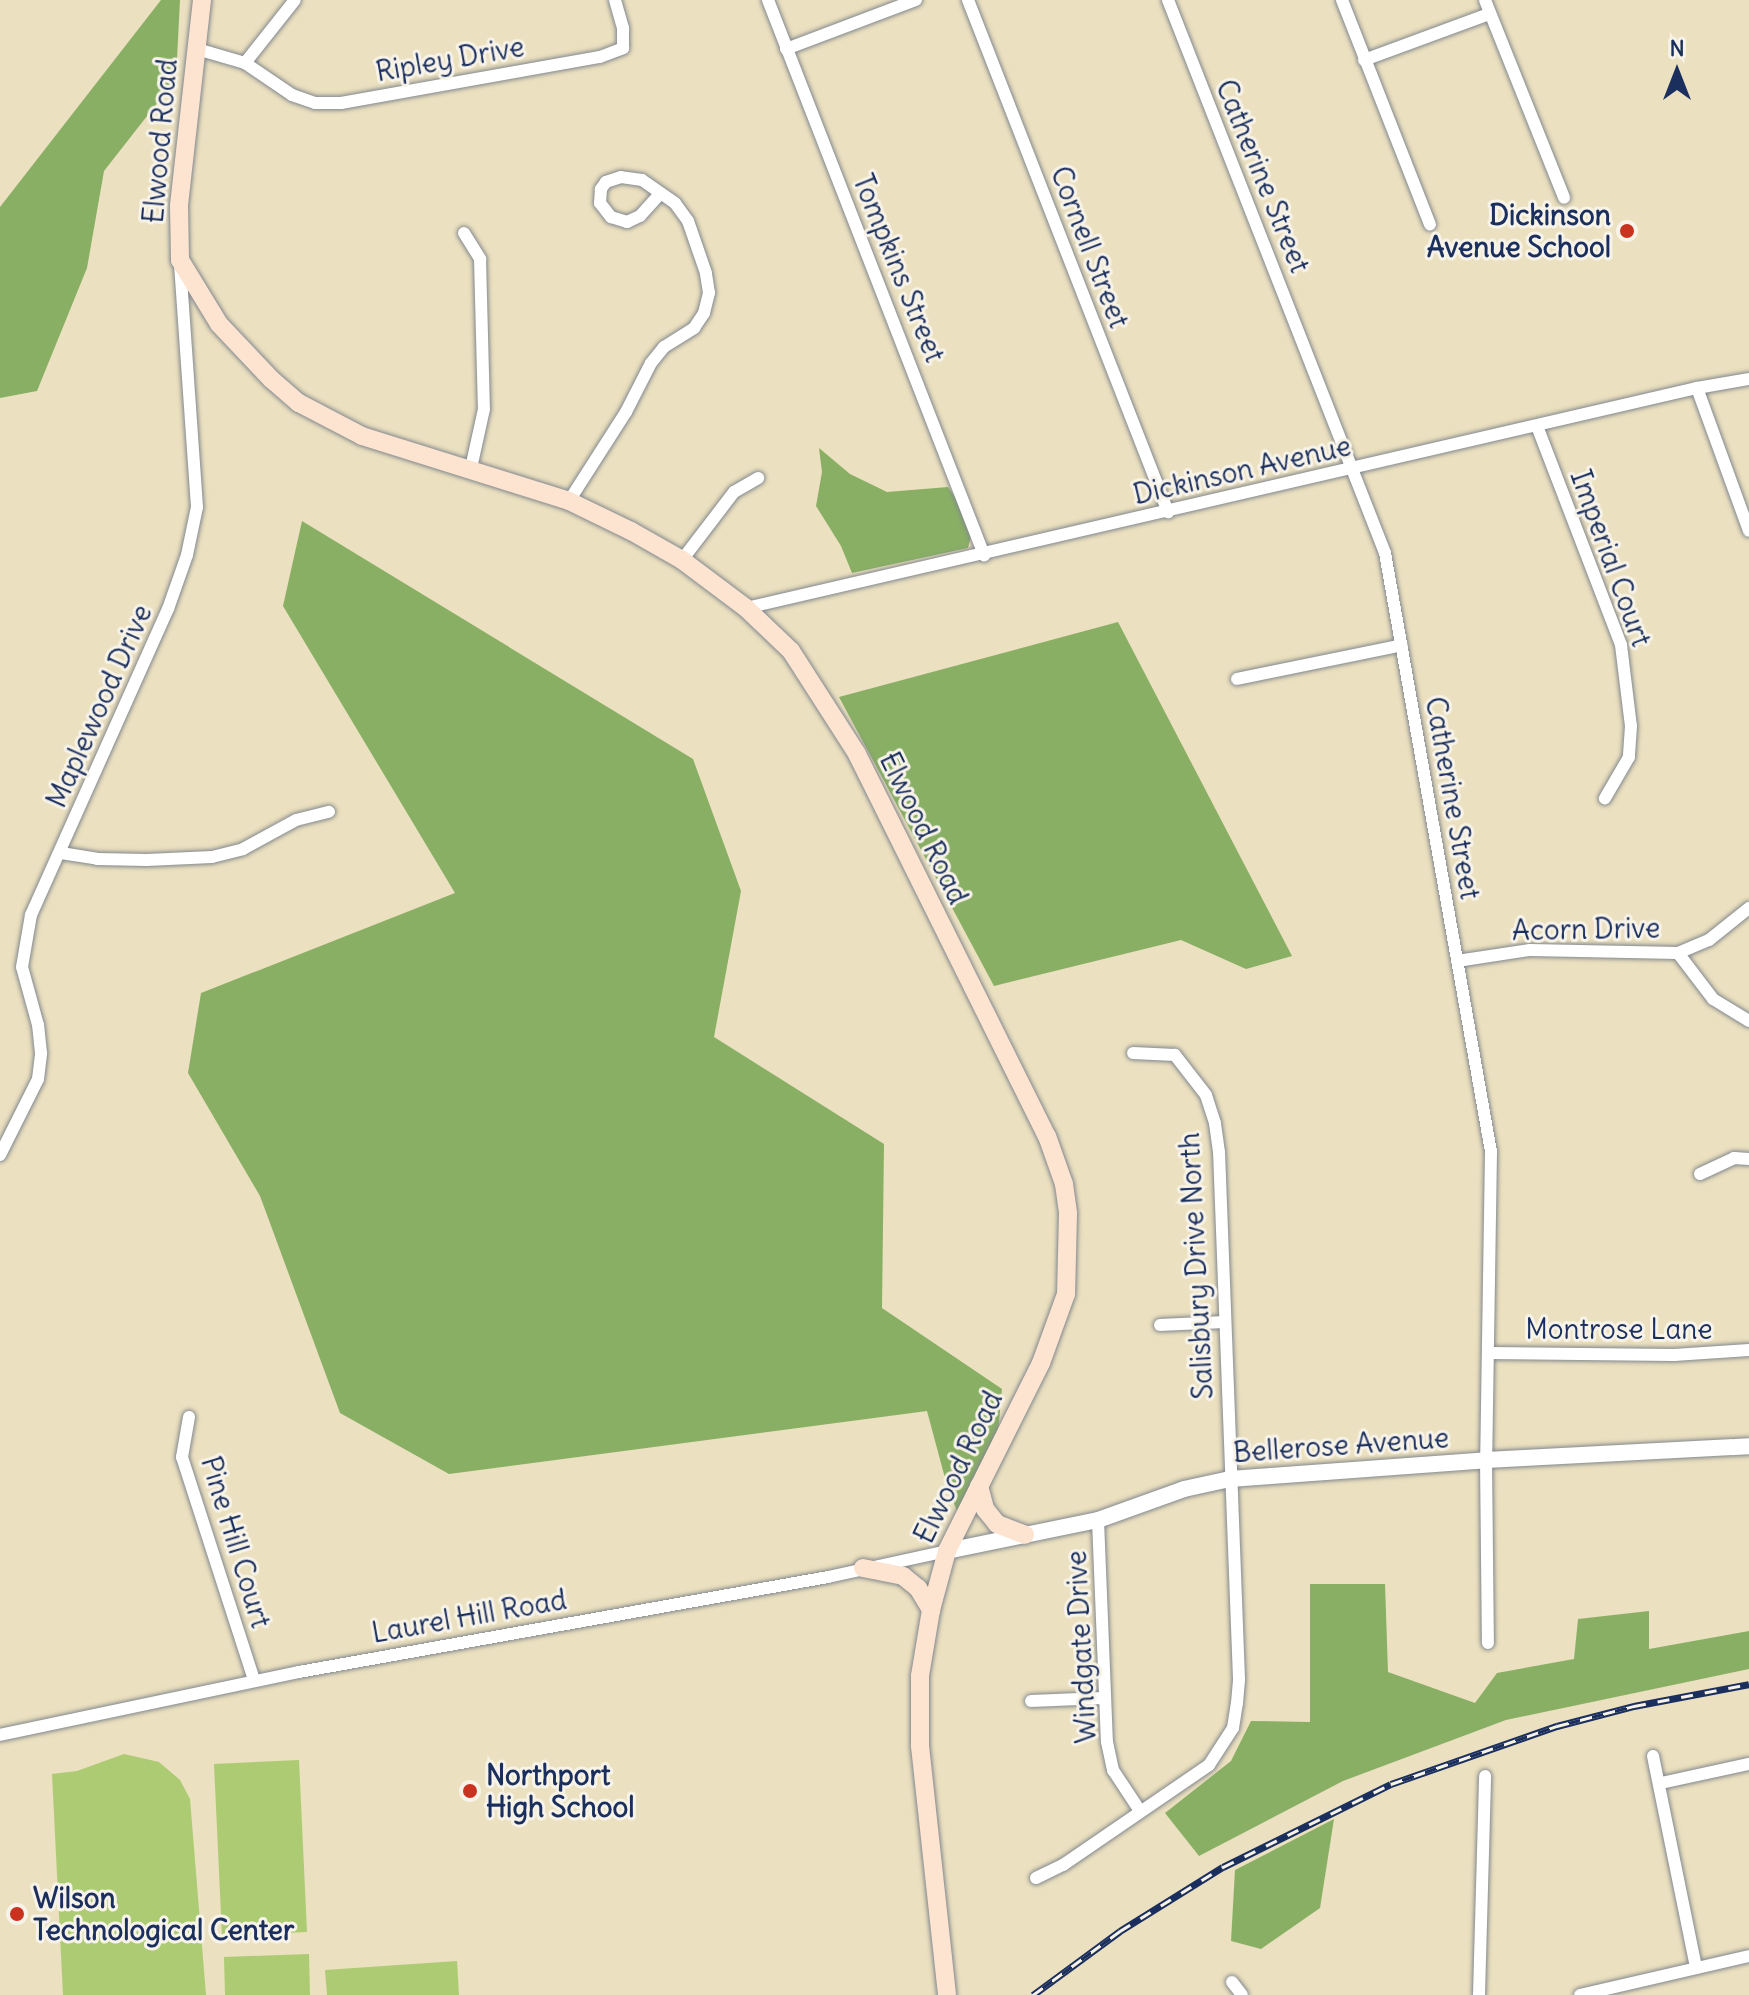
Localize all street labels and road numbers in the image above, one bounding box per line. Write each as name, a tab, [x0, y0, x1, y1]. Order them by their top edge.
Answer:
street label: Ripley Drive	[373, 29, 527, 89]
street label: Elwood Road	[136, 57, 184, 225]
street label: Catherine Street	[1209, 75, 1317, 277]
street label: Cornell Street	[1044, 161, 1136, 333]
street label: Tompkins Street	[846, 169, 952, 367]
street label: Dickinson Avenue	[1130, 429, 1354, 511]
street label: Imperial Court	[1564, 465, 1658, 651]
street label: Maplewood Drive	[39, 599, 159, 813]
street label: Catherine Street	[1419, 694, 1487, 902]
street label: Elwood Road	[873, 746, 975, 910]
street label: Acorn Drive	[1512, 911, 1660, 947]
street label: Salisbury Drive North	[1172, 1132, 1220, 1400]
street label: Montrose Lane	[1525, 1312, 1713, 1346]
street label: Elwood Road	[907, 1385, 1009, 1549]
street label: Bellerose Avenue	[1232, 1421, 1450, 1469]
street label: Pine Hill Court	[194, 1452, 278, 1632]
street label: Windgate Drive	[1059, 1550, 1103, 1744]
street label: Laurel Hill Road	[369, 1582, 569, 1650]

